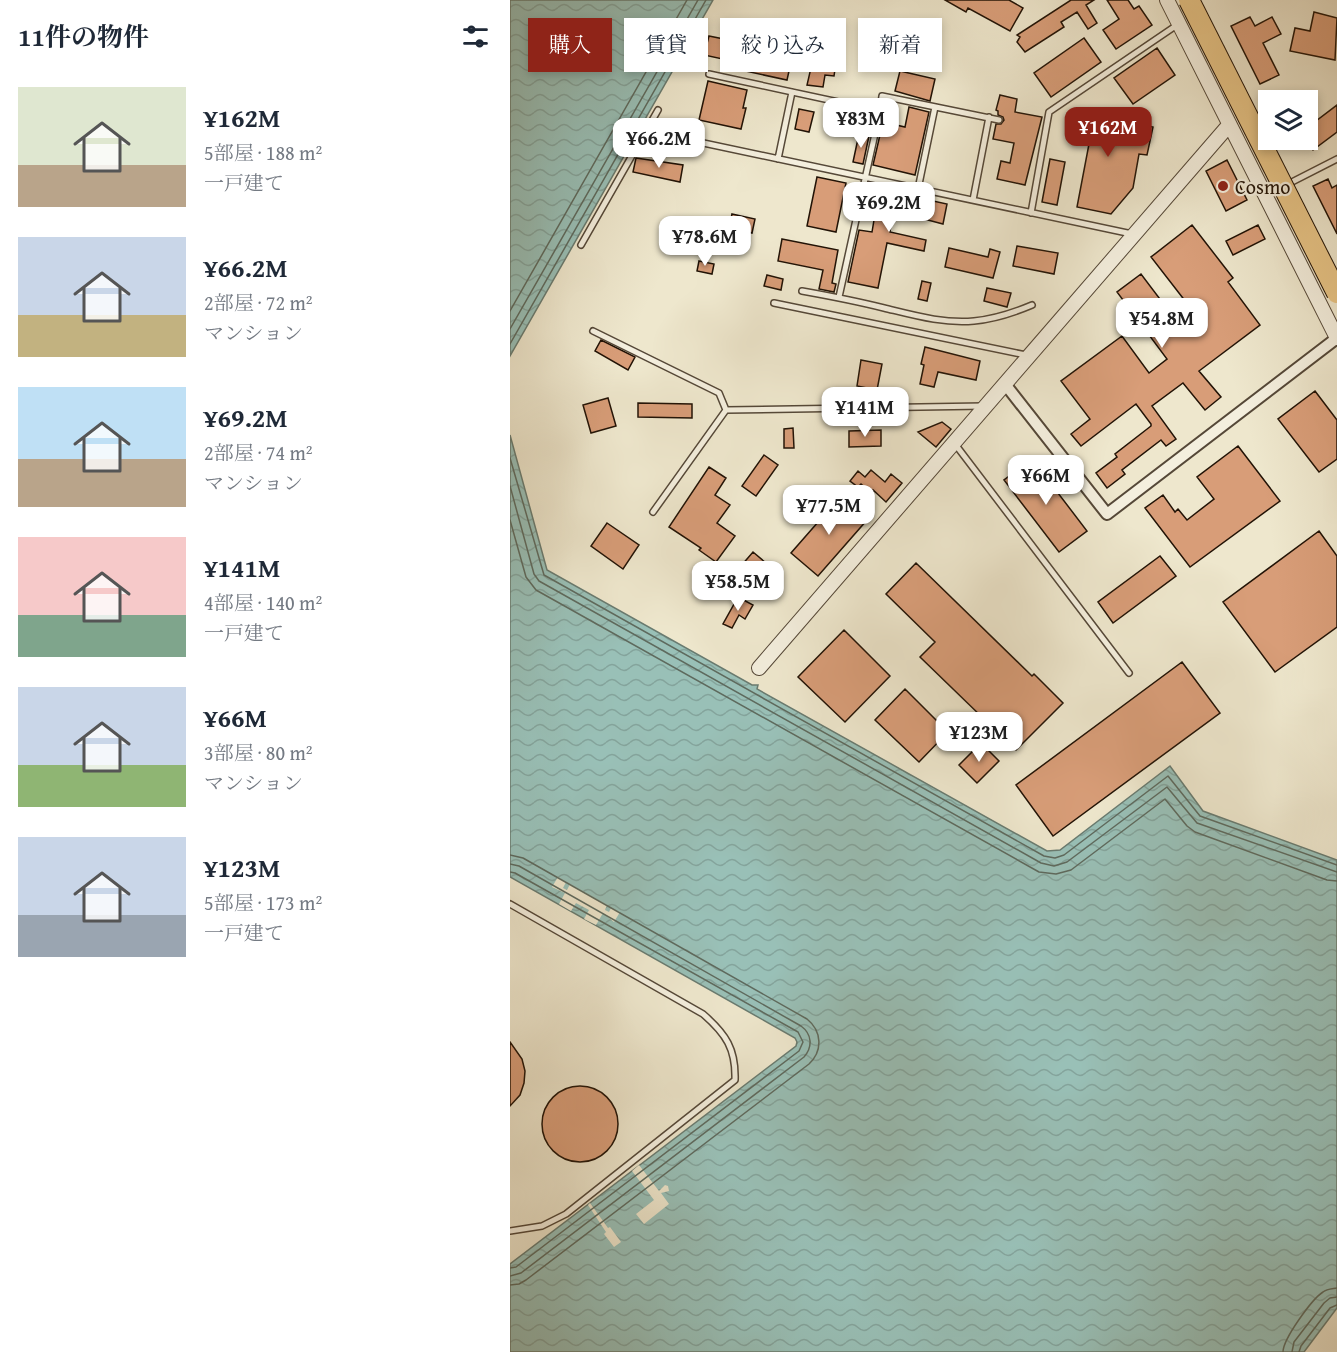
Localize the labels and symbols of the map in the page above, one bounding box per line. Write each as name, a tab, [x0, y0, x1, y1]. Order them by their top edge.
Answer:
pin: ¥83M	[825, 98, 897, 149]
pin: ¥162M	[1066, 107, 1150, 158]
pin: ¥66.2M	[610, 118, 708, 169]
place label: Cosmo	[1235, 172, 1291, 201]
marker: Cosmo	[1216, 179, 1230, 193]
pin: ¥69.2M	[840, 182, 938, 233]
pin: ¥78.6M	[656, 216, 754, 267]
pin: ¥54.8M	[1113, 298, 1211, 349]
pin: ¥141M	[823, 387, 907, 438]
pin: ¥66M	[1010, 455, 1082, 506]
pin: ¥77.5M	[780, 485, 878, 536]
pin: ¥58.5M	[689, 561, 787, 612]
pin: ¥123M	[937, 712, 1021, 763]

